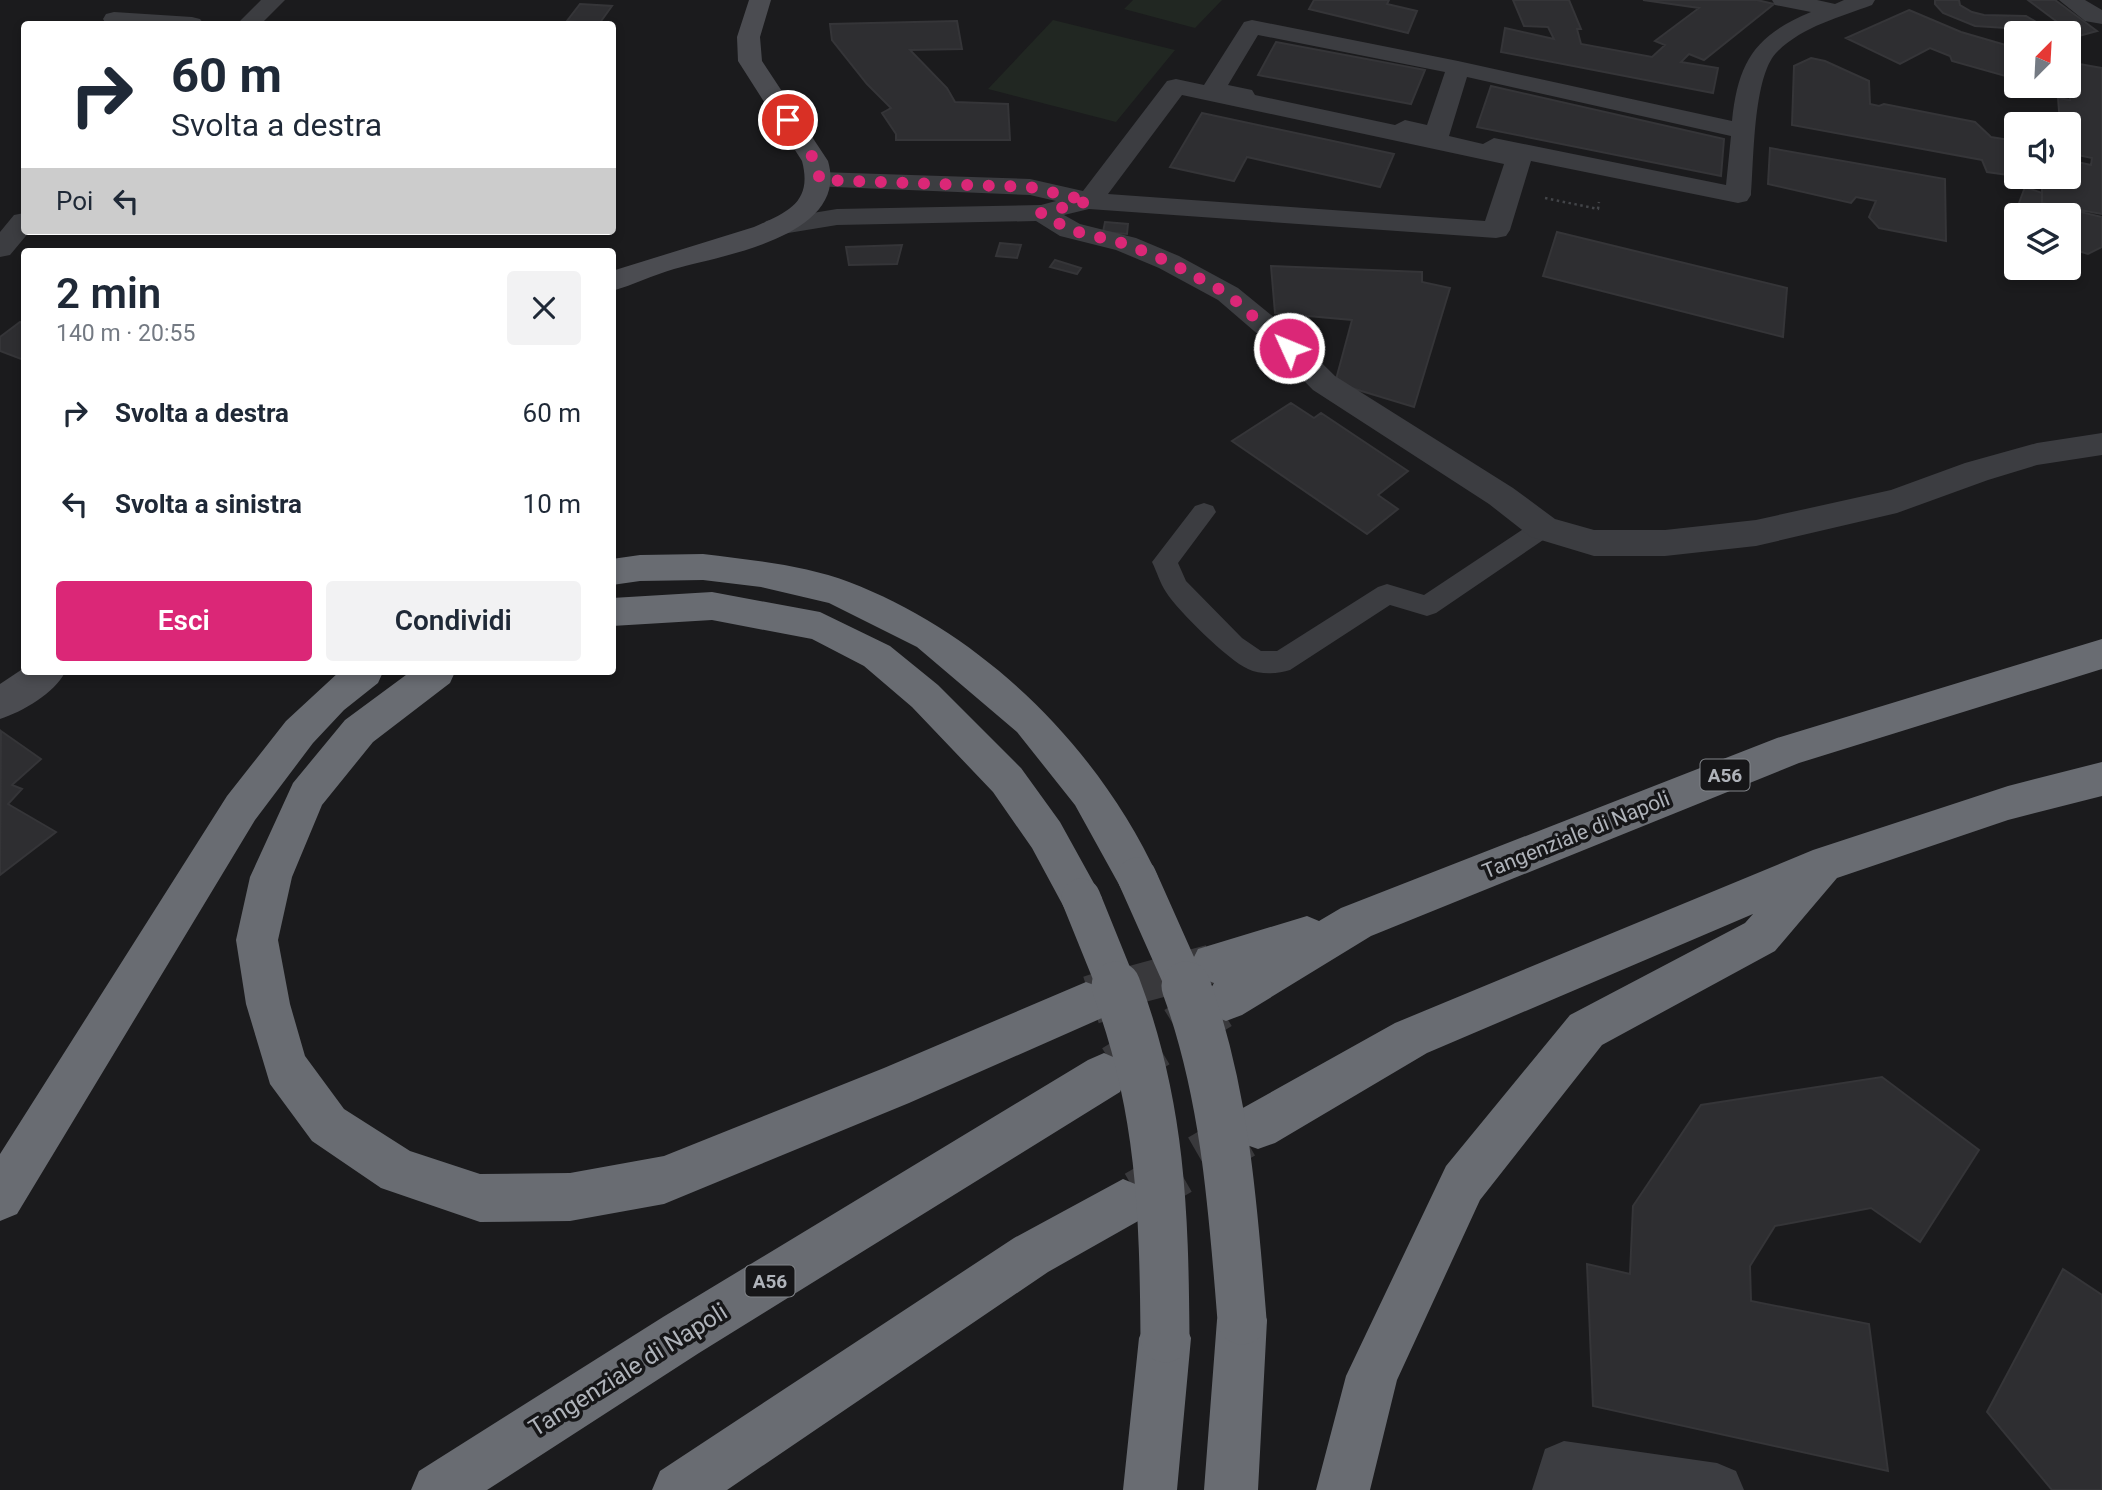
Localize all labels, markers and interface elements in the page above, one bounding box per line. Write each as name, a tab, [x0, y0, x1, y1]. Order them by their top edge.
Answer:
north arrow	[2004, 21, 2081, 98]
map controls	[2004, 21, 2081, 280]
text: 60 m	[171, 47, 282, 104]
icon: right	[56, 49, 147, 140]
pin	[758, 90, 818, 150]
icon: arrive	[769, 101, 807, 139]
text: Svolta a destra	[171, 106, 382, 144]
button: sound	[2004, 112, 2081, 189]
icon: left	[107, 182, 145, 220]
text: Poi	[56, 186, 93, 216]
button: layers	[2004, 203, 2081, 280]
text: 2 min	[56, 269, 161, 318]
button: close	[507, 271, 581, 345]
position arrow	[1252, 311, 1326, 385]
text: 140 m · 20:55	[56, 320, 195, 347]
icon: right	[56, 394, 94, 432]
text: Svolta a destra	[115, 398, 289, 428]
text: 60 m	[523, 398, 581, 428]
icon: left	[56, 485, 94, 523]
text: Svolta a sinistra	[115, 489, 302, 519]
text: 10 m	[523, 489, 581, 519]
button: Esci	[56, 581, 312, 661]
button: Condividi	[326, 581, 581, 661]
road number: A56	[1700, 760, 1750, 790]
street label: Tangenziale di Napoli	[1479, 786, 1673, 884]
road number: A56	[746, 1266, 794, 1296]
street label: Tangenziale di Napoli	[524, 1298, 732, 1442]

